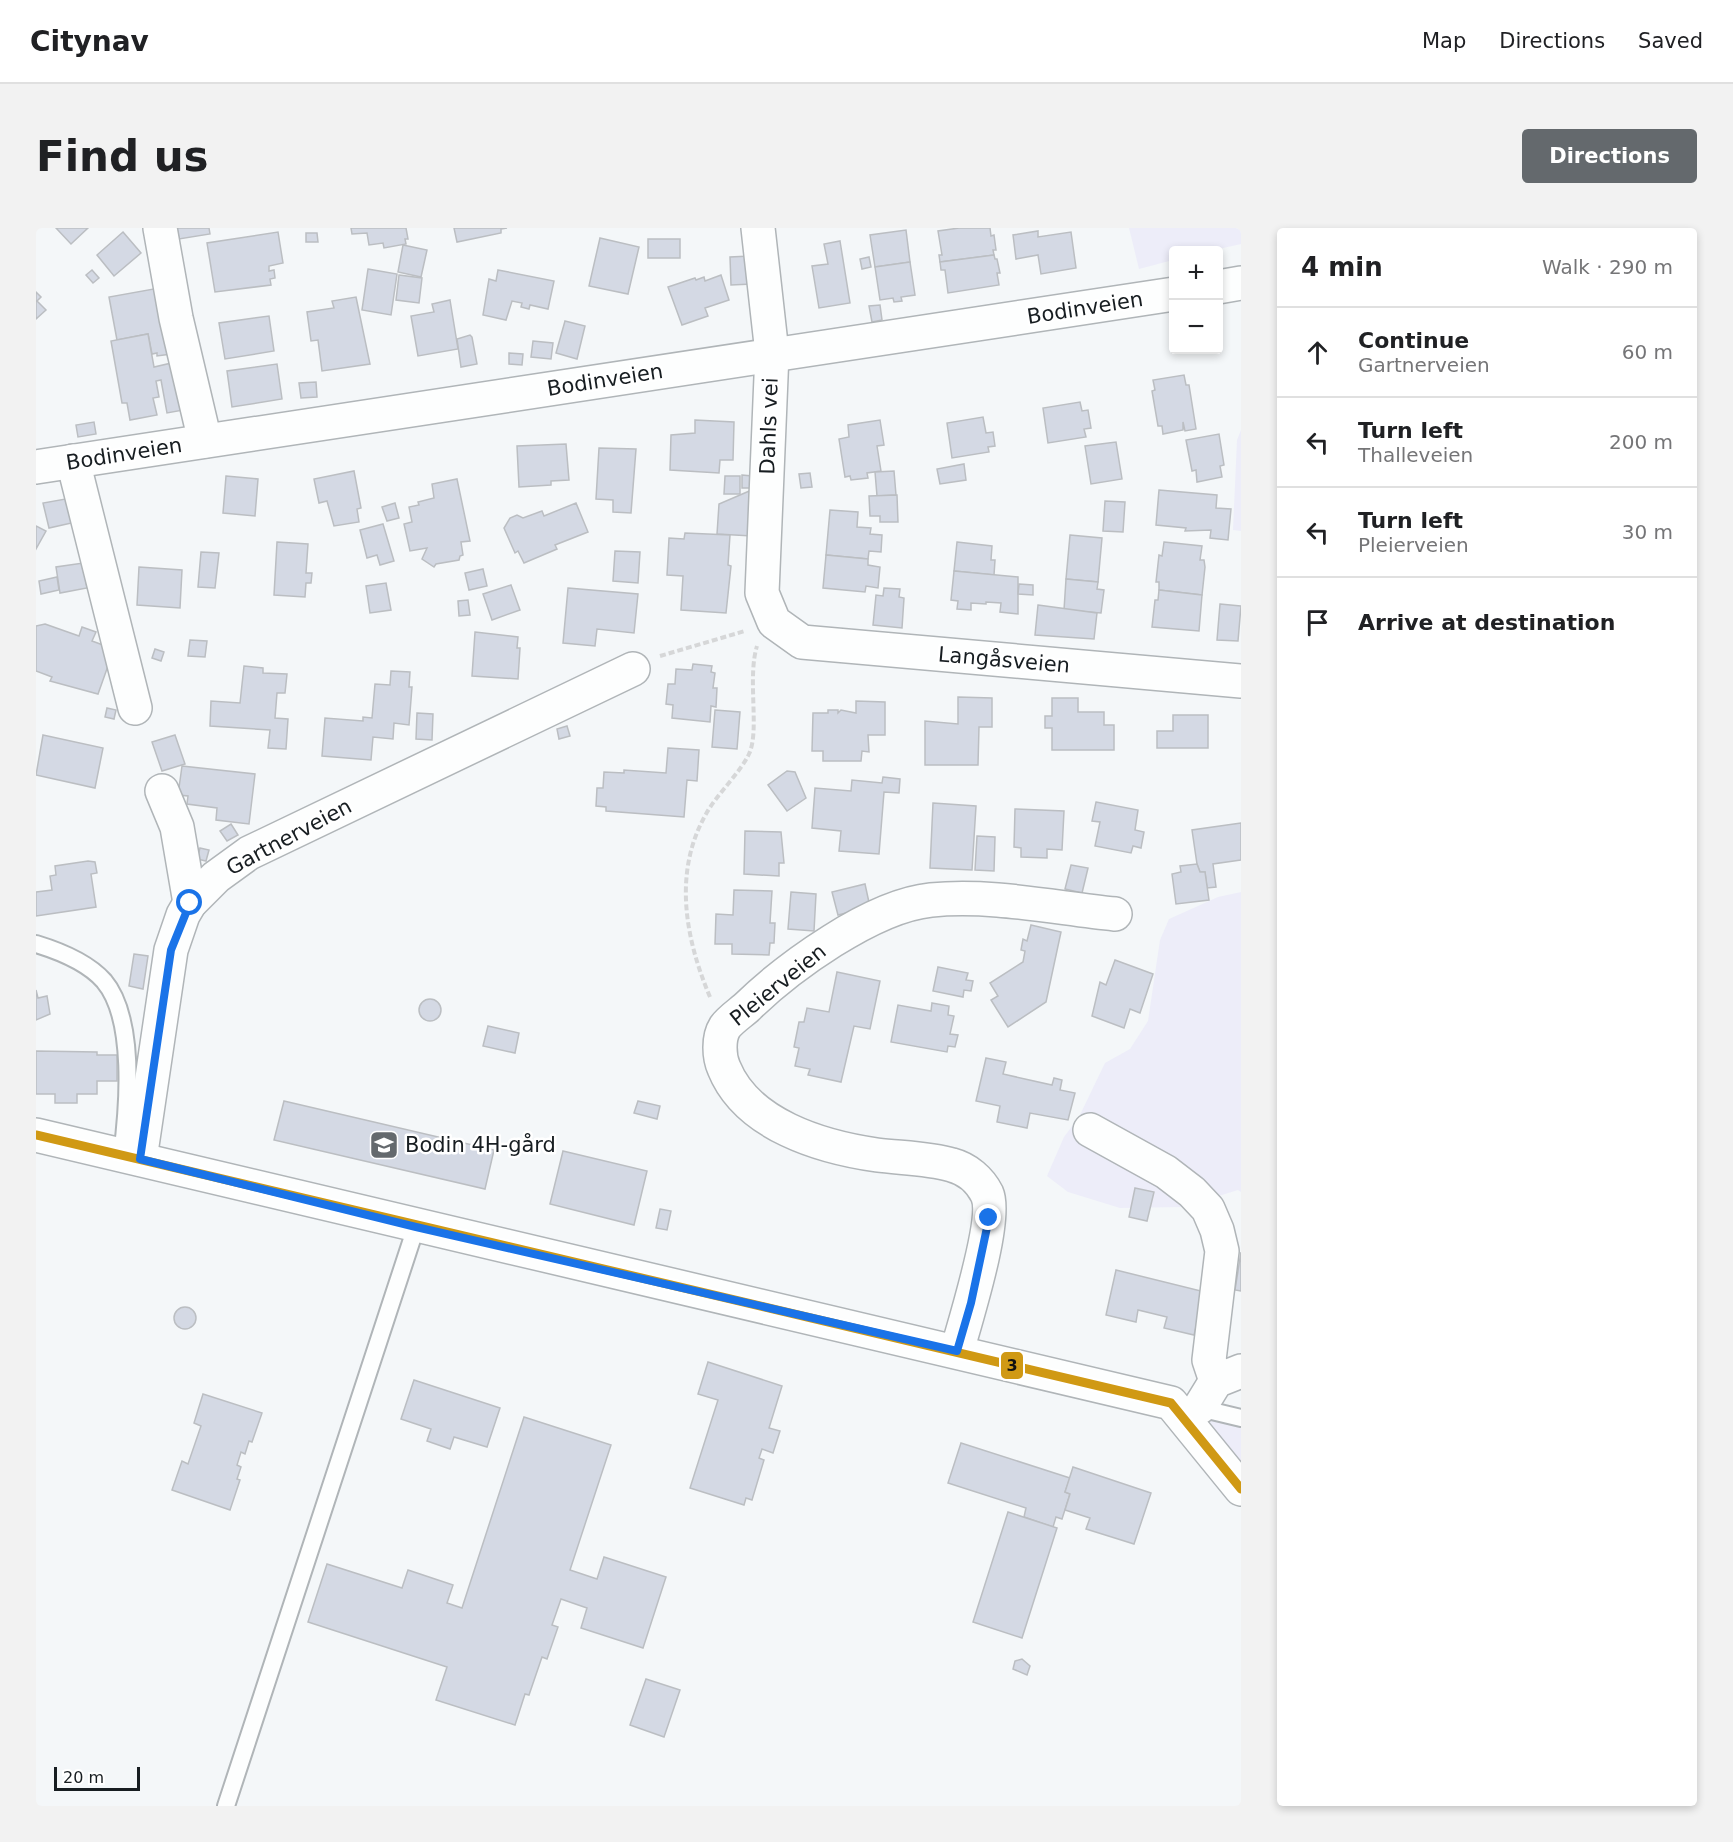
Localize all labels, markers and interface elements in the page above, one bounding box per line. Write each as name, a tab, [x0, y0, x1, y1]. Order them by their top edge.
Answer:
text: Citynav	[30, 25, 149, 58]
text: Map	[1422, 29, 1466, 53]
text: Directions	[1499, 29, 1605, 53]
text: Saved	[1638, 29, 1703, 53]
button: Directions	[1522, 129, 1697, 183]
text: Find us	[36, 132, 209, 181]
map controls	[1169, 246, 1223, 354]
button: +	[1169, 246, 1223, 300]
text: 4 min	[1301, 252, 1383, 282]
text: Walk · 290 m	[1542, 255, 1673, 279]
street label: Bodinveien	[1025, 287, 1145, 329]
button: −	[1169, 300, 1223, 354]
text: Continue	[1358, 328, 1469, 353]
icon: ahead	[1301, 336, 1334, 369]
text: 60 m	[1622, 340, 1673, 364]
text: Gartnerveien	[1358, 353, 1490, 377]
street label: Bodinveien	[545, 359, 665, 401]
street label: Dahls vei	[755, 377, 783, 475]
text: Turn left	[1358, 418, 1463, 443]
icon: left	[1301, 426, 1334, 459]
text: 200 m	[1609, 430, 1673, 454]
street label: Bodinveien	[64, 433, 184, 475]
text: Thalleveien	[1358, 443, 1473, 467]
text: Turn left	[1358, 508, 1463, 533]
icon: left	[1301, 516, 1334, 549]
text: 30 m	[1622, 520, 1673, 544]
text: Pleierveien	[1358, 533, 1469, 557]
icon: arrive	[1301, 606, 1334, 639]
text: Arrive at destination	[1358, 610, 1615, 635]
street label: Langåsveien	[937, 641, 1071, 678]
street label: Gartnerveien	[222, 794, 356, 880]
route start	[176, 889, 202, 915]
street label: Pleierveien	[725, 939, 831, 1031]
school or university icon: Bodin 4H-gård	[368, 1129, 400, 1161]
place label: Bodin 4H-gård	[405, 1132, 556, 1157]
route end	[975, 1204, 1001, 1230]
line badge: 3	[1000, 1351, 1024, 1380]
text: 3	[1006, 1356, 1018, 1375]
scale bar	[54, 1764, 140, 1792]
text: 20 m	[63, 1768, 104, 1787]

